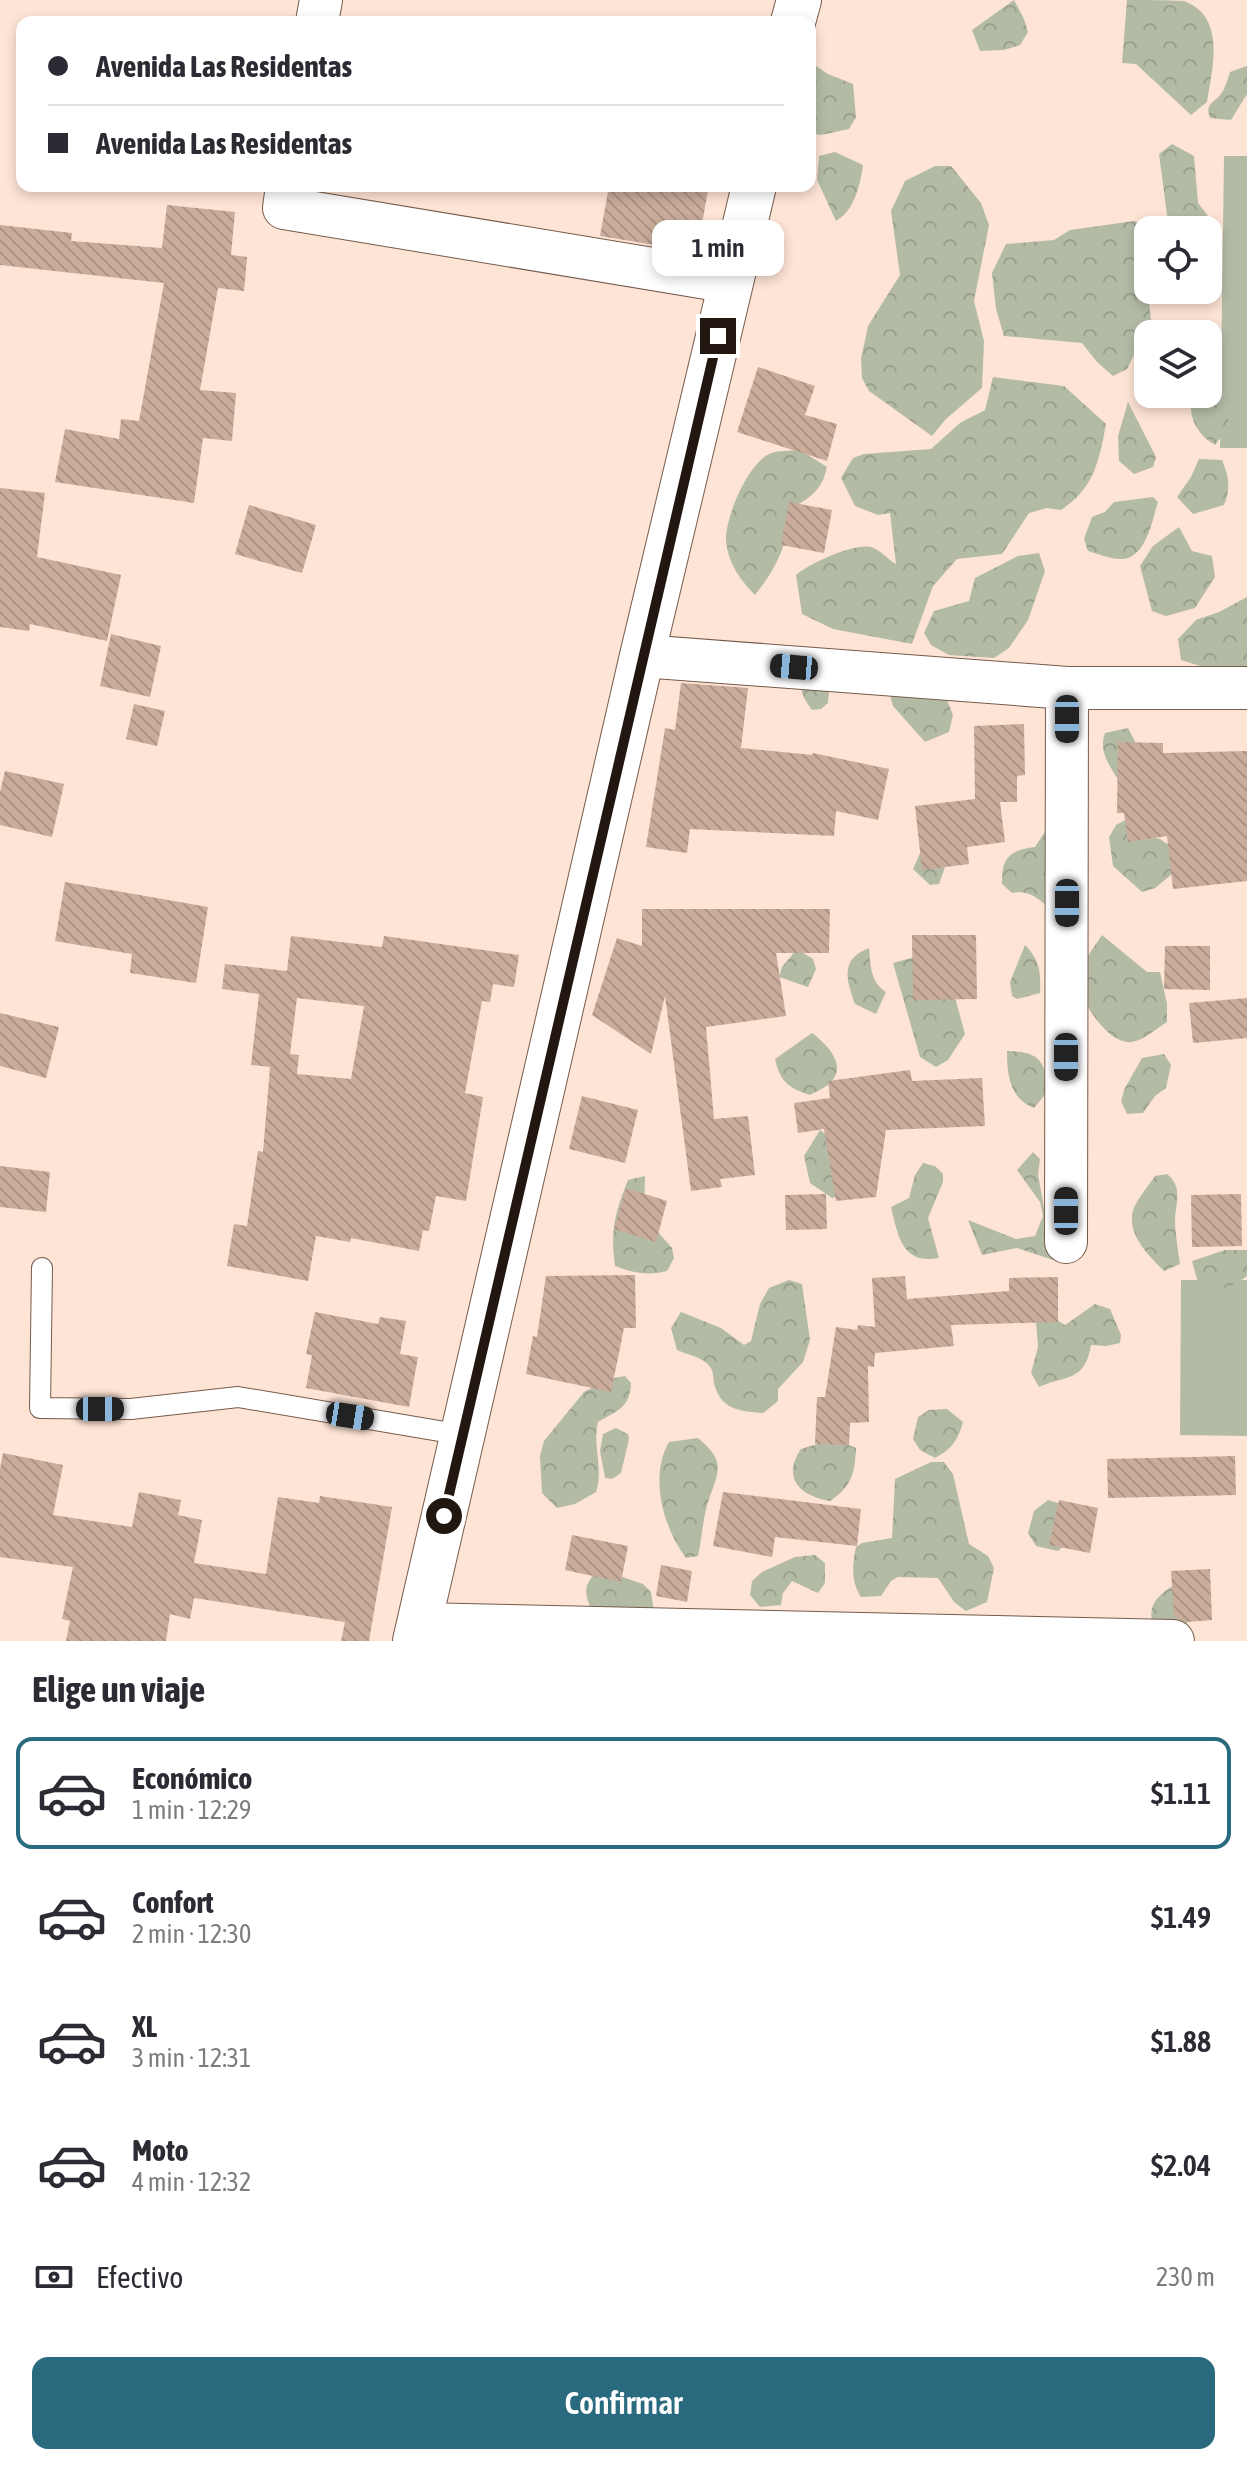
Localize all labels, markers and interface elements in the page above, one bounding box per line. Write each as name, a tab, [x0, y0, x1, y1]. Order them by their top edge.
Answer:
text: Avenida Las Residentas	[96, 49, 352, 83]
text: Avenida Las Residentas	[96, 126, 352, 160]
map controls	[1134, 216, 1222, 408]
button: locate	[1134, 216, 1222, 304]
callout: 1 min	[652, 220, 784, 276]
text: 1 min	[691, 233, 745, 263]
route end	[700, 318, 736, 354]
button: layers	[1134, 320, 1222, 408]
car	[769, 653, 819, 681]
car	[1055, 695, 1079, 743]
car	[1055, 879, 1079, 927]
car	[1054, 1033, 1078, 1081]
car	[1054, 1187, 1078, 1235]
car	[76, 1397, 124, 1421]
car	[324, 1400, 376, 1432]
route start	[426, 1498, 462, 1534]
text: Elige un viaje	[32, 1668, 205, 1710]
icon: car	[36, 1757, 108, 1829]
text: Económico	[132, 1761, 252, 1795]
text: $1.11	[1151, 1776, 1211, 1810]
text: 1 min · 12:29	[132, 1795, 251, 1825]
icon: car	[36, 1881, 108, 1953]
text: Confort	[132, 1885, 214, 1919]
text: $1.49	[1151, 1900, 1211, 1934]
text: 2 min · 12:30	[132, 1919, 251, 1949]
icon: car	[36, 2005, 108, 2077]
text: XL	[132, 2009, 157, 2043]
text: $1.88	[1151, 2024, 1211, 2058]
text: 3 min · 12:31	[132, 2043, 251, 2073]
icon: car	[36, 2129, 108, 2201]
text: Moto	[132, 2133, 189, 2167]
text: $2.04	[1151, 2148, 1211, 2182]
text: 4 min · 12:32	[132, 2167, 251, 2197]
icon: cash	[32, 2255, 76, 2299]
text: Efectivo	[96, 2260, 183, 2294]
text: 230 m	[1156, 2262, 1215, 2292]
button: Confirmar	[32, 2357, 1215, 2449]

